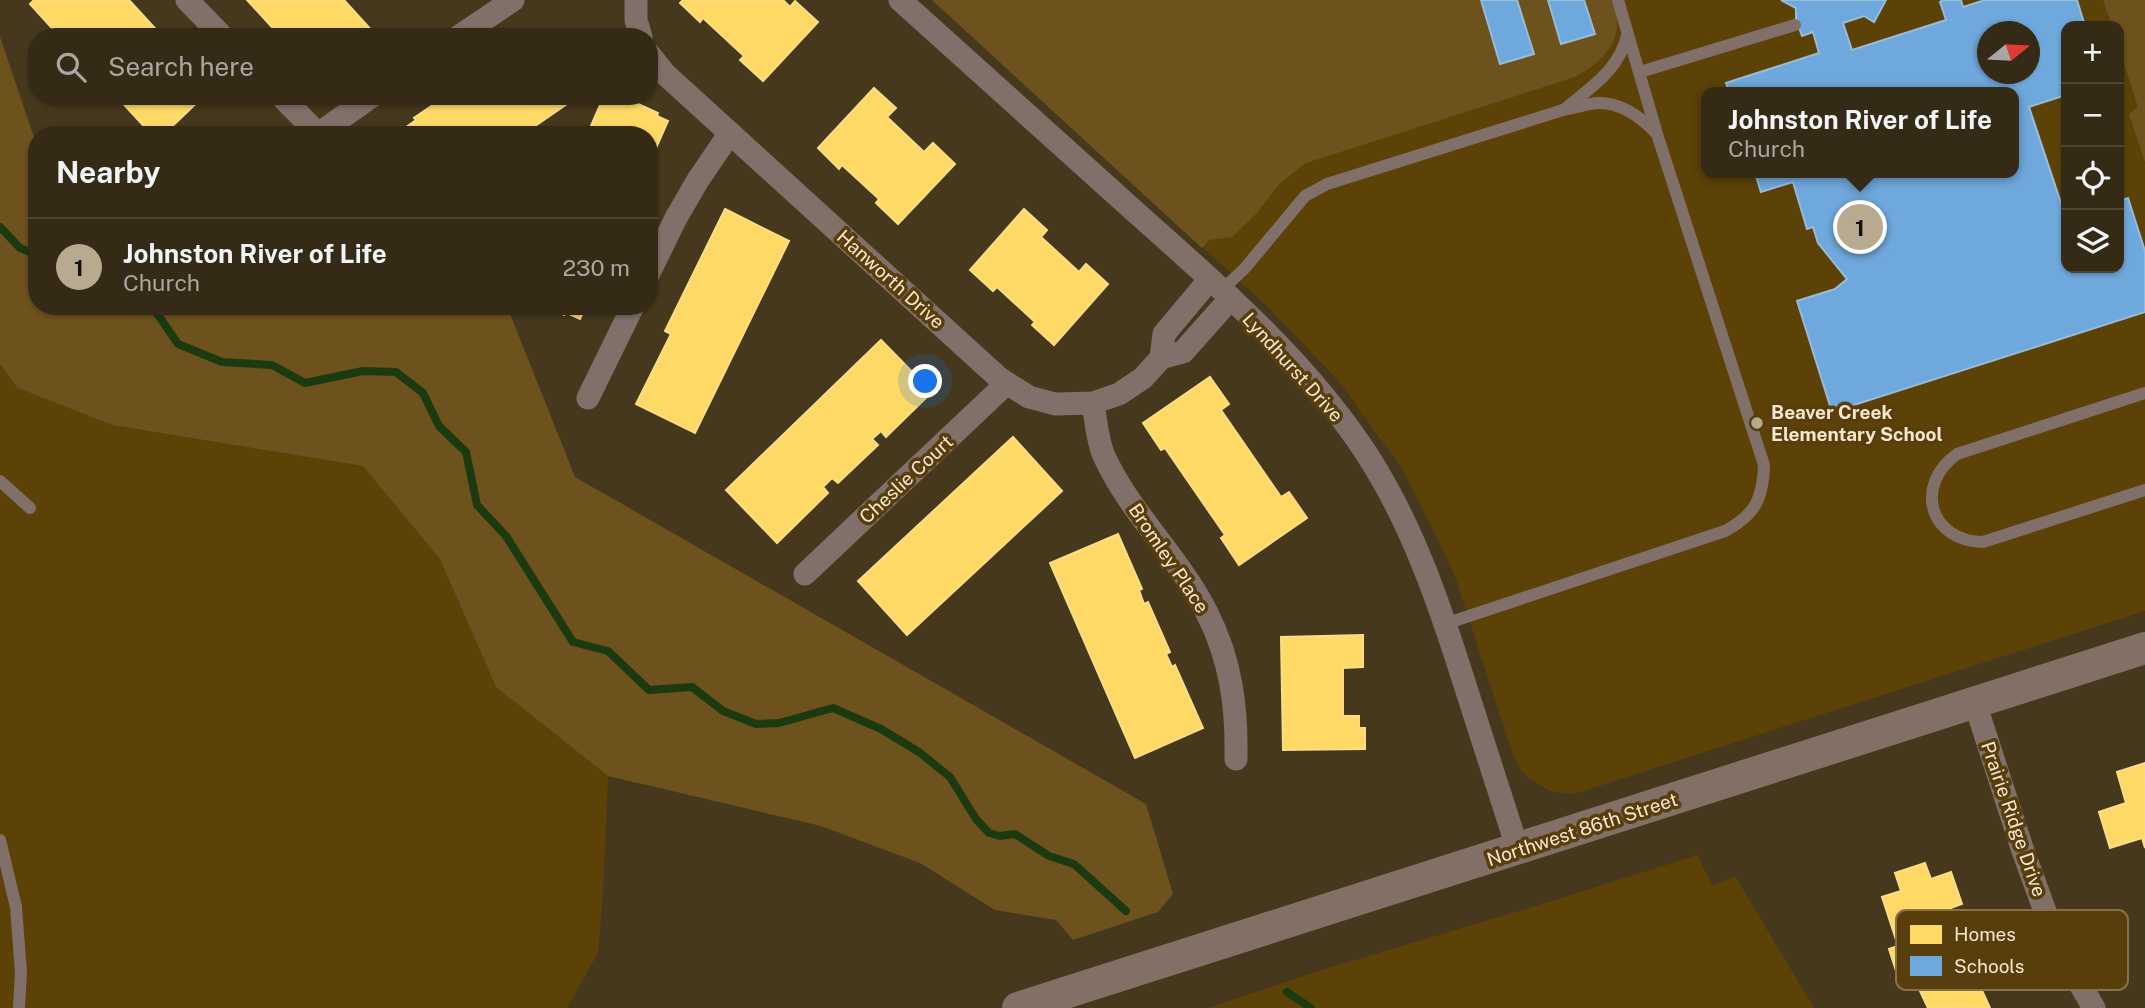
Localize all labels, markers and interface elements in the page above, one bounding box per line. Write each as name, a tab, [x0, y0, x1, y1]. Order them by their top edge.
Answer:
north arrow	[1977, 21, 2040, 84]
map controls	[2061, 21, 2124, 273]
button: +	[2061, 21, 2124, 84]
search box	[28, 28, 658, 105]
icon: search	[52, 48, 90, 86]
text: Search here	[108, 51, 254, 82]
button: −	[2061, 84, 2124, 147]
popup	[1701, 87, 2019, 178]
text: Johnston River of Life	[1728, 104, 1992, 135]
text: Church	[1728, 135, 1805, 162]
button: locate	[2061, 147, 2124, 210]
text: Nearby	[56, 154, 160, 190]
pin: 1	[1837, 201, 1883, 253]
button: layers	[2061, 210, 2124, 273]
street label: Hanworth Drive	[833, 225, 949, 333]
text: Johnston River of Life	[123, 238, 387, 269]
text: 1	[74, 254, 84, 281]
text: 230 m	[562, 254, 630, 281]
text: Church	[123, 269, 200, 296]
street label: Lyndhurst Drive	[1238, 308, 1348, 426]
your location	[908, 364, 942, 398]
place label: Beaver Creek Elementary School	[1771, 401, 1943, 445]
marker: Beaver Creek Elementary School	[1749, 415, 1765, 431]
street label: Cheslie Court	[855, 430, 957, 528]
street label: Bromley Place	[1124, 499, 1214, 617]
street label: Prairie Ridge Drive	[1977, 738, 2051, 900]
street label: Northwest 86th Street	[1484, 788, 1680, 870]
legend	[1896, 910, 2128, 990]
text: Homes	[1954, 923, 2016, 945]
text: Schools	[1954, 955, 2024, 977]

